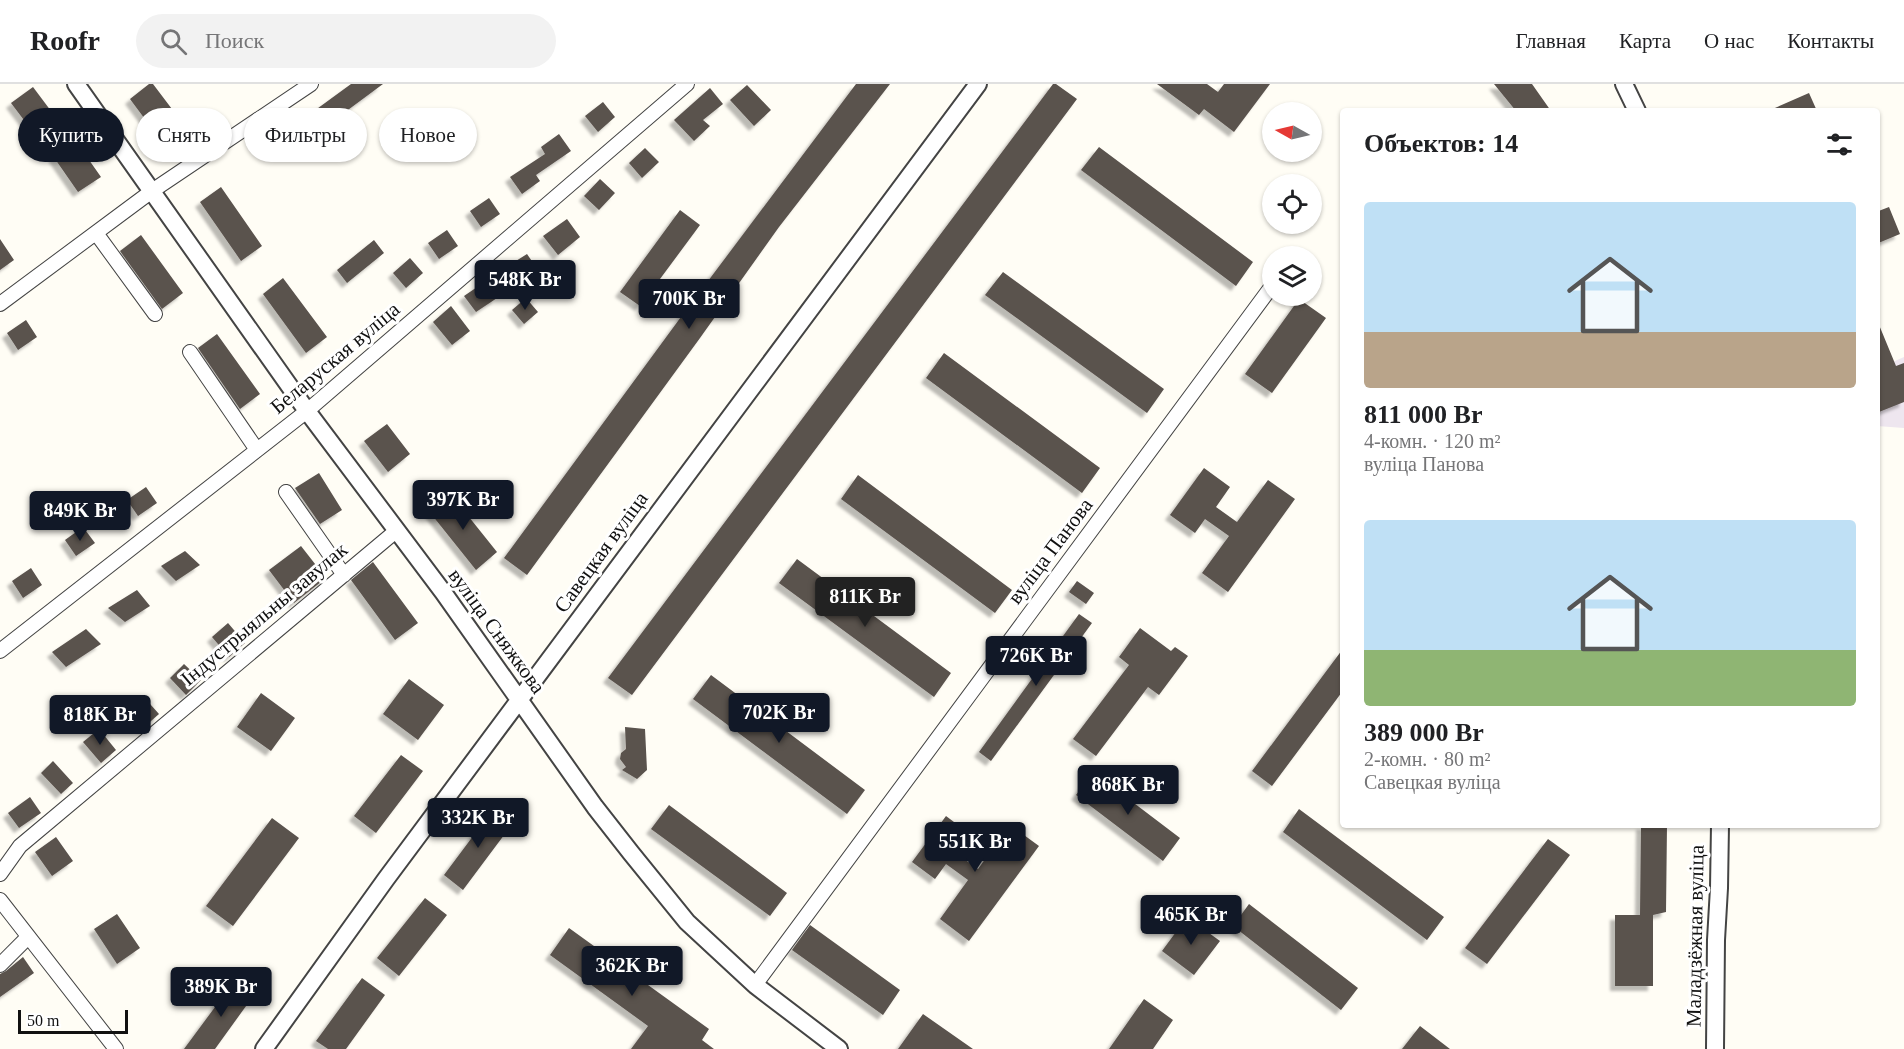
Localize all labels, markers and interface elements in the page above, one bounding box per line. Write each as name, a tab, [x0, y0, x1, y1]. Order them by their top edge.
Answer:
search box	[136, 14, 556, 68]
text: Roofr	[30, 25, 100, 56]
icon: search	[157, 25, 190, 58]
text: Поиск	[205, 28, 264, 53]
text: Главная	[1516, 29, 1586, 53]
text: Карта	[1619, 29, 1671, 53]
text: О нас	[1704, 29, 1754, 53]
text: Контакты	[1787, 29, 1874, 53]
north arrow	[1262, 102, 1322, 162]
map controls	[1262, 102, 1322, 306]
chip: Купить	[18, 108, 124, 162]
chip: Снять	[136, 108, 232, 162]
chip: Фильтры	[244, 108, 367, 162]
chip: Новое	[379, 108, 477, 162]
icon: filters	[1823, 128, 1856, 161]
text: Объектов: 14	[1364, 129, 1518, 158]
button: locate	[1262, 174, 1322, 234]
icon: home	[1556, 241, 1664, 349]
button: layers	[1262, 246, 1322, 306]
pin: 548K Br	[470, 260, 580, 311]
text: 548K Br	[489, 268, 561, 290]
pin: 700K Br	[634, 279, 744, 330]
text: 700K Br	[653, 287, 725, 309]
street label: Беларуская вуліца	[266, 297, 405, 419]
text: 811 000 Br	[1364, 400, 1482, 429]
text: 4-комн. · 120 m²	[1364, 430, 1501, 452]
text: вуліца Панова	[1364, 453, 1484, 475]
pin: 397K Br	[408, 480, 518, 531]
street label: Савецкая вуліца	[549, 486, 653, 617]
text: 397K Br	[427, 488, 499, 510]
pin: 849K Br	[25, 491, 135, 542]
street label: вуліца Панова	[1002, 493, 1098, 609]
text: 849K Br	[44, 499, 116, 521]
street label: Індустрыяльны завулак	[176, 537, 353, 691]
icon: home	[1556, 559, 1664, 667]
street label: вуліца Сняжкова	[444, 564, 551, 699]
pin: 811K Br	[810, 577, 920, 628]
text: 811K Br	[829, 585, 901, 607]
pin: 726K Br	[981, 636, 1091, 687]
text: 726K Br	[1000, 644, 1072, 666]
pin: 702K Br	[724, 693, 834, 744]
pin: 818K Br	[45, 695, 155, 746]
text: 702K Br	[743, 701, 815, 723]
text: 818K Br	[64, 703, 136, 725]
text: 389 000 Br	[1364, 718, 1484, 747]
text: 2-комн. · 80 m²	[1364, 748, 1491, 770]
pin: 868K Br	[1073, 765, 1183, 816]
text: Савецкая вуліца	[1364, 771, 1501, 793]
text: 868K Br	[1092, 773, 1164, 795]
pin: 332K Br	[423, 798, 533, 849]
text: 332K Br	[442, 806, 514, 828]
pin: 551K Br	[920, 822, 1030, 873]
text: 551K Br	[939, 830, 1011, 852]
street label: Маладзёжная вуліца	[1681, 844, 1709, 1027]
pin: 465K Br	[1136, 895, 1246, 946]
text: 465K Br	[1155, 903, 1227, 925]
pin: 362K Br	[577, 946, 687, 997]
text: 362K Br	[596, 954, 668, 976]
pin: 389K Br	[166, 967, 276, 1018]
text: 389K Br	[185, 975, 257, 997]
scale bar	[18, 1007, 128, 1034]
text: 50 m	[27, 1012, 59, 1029]

